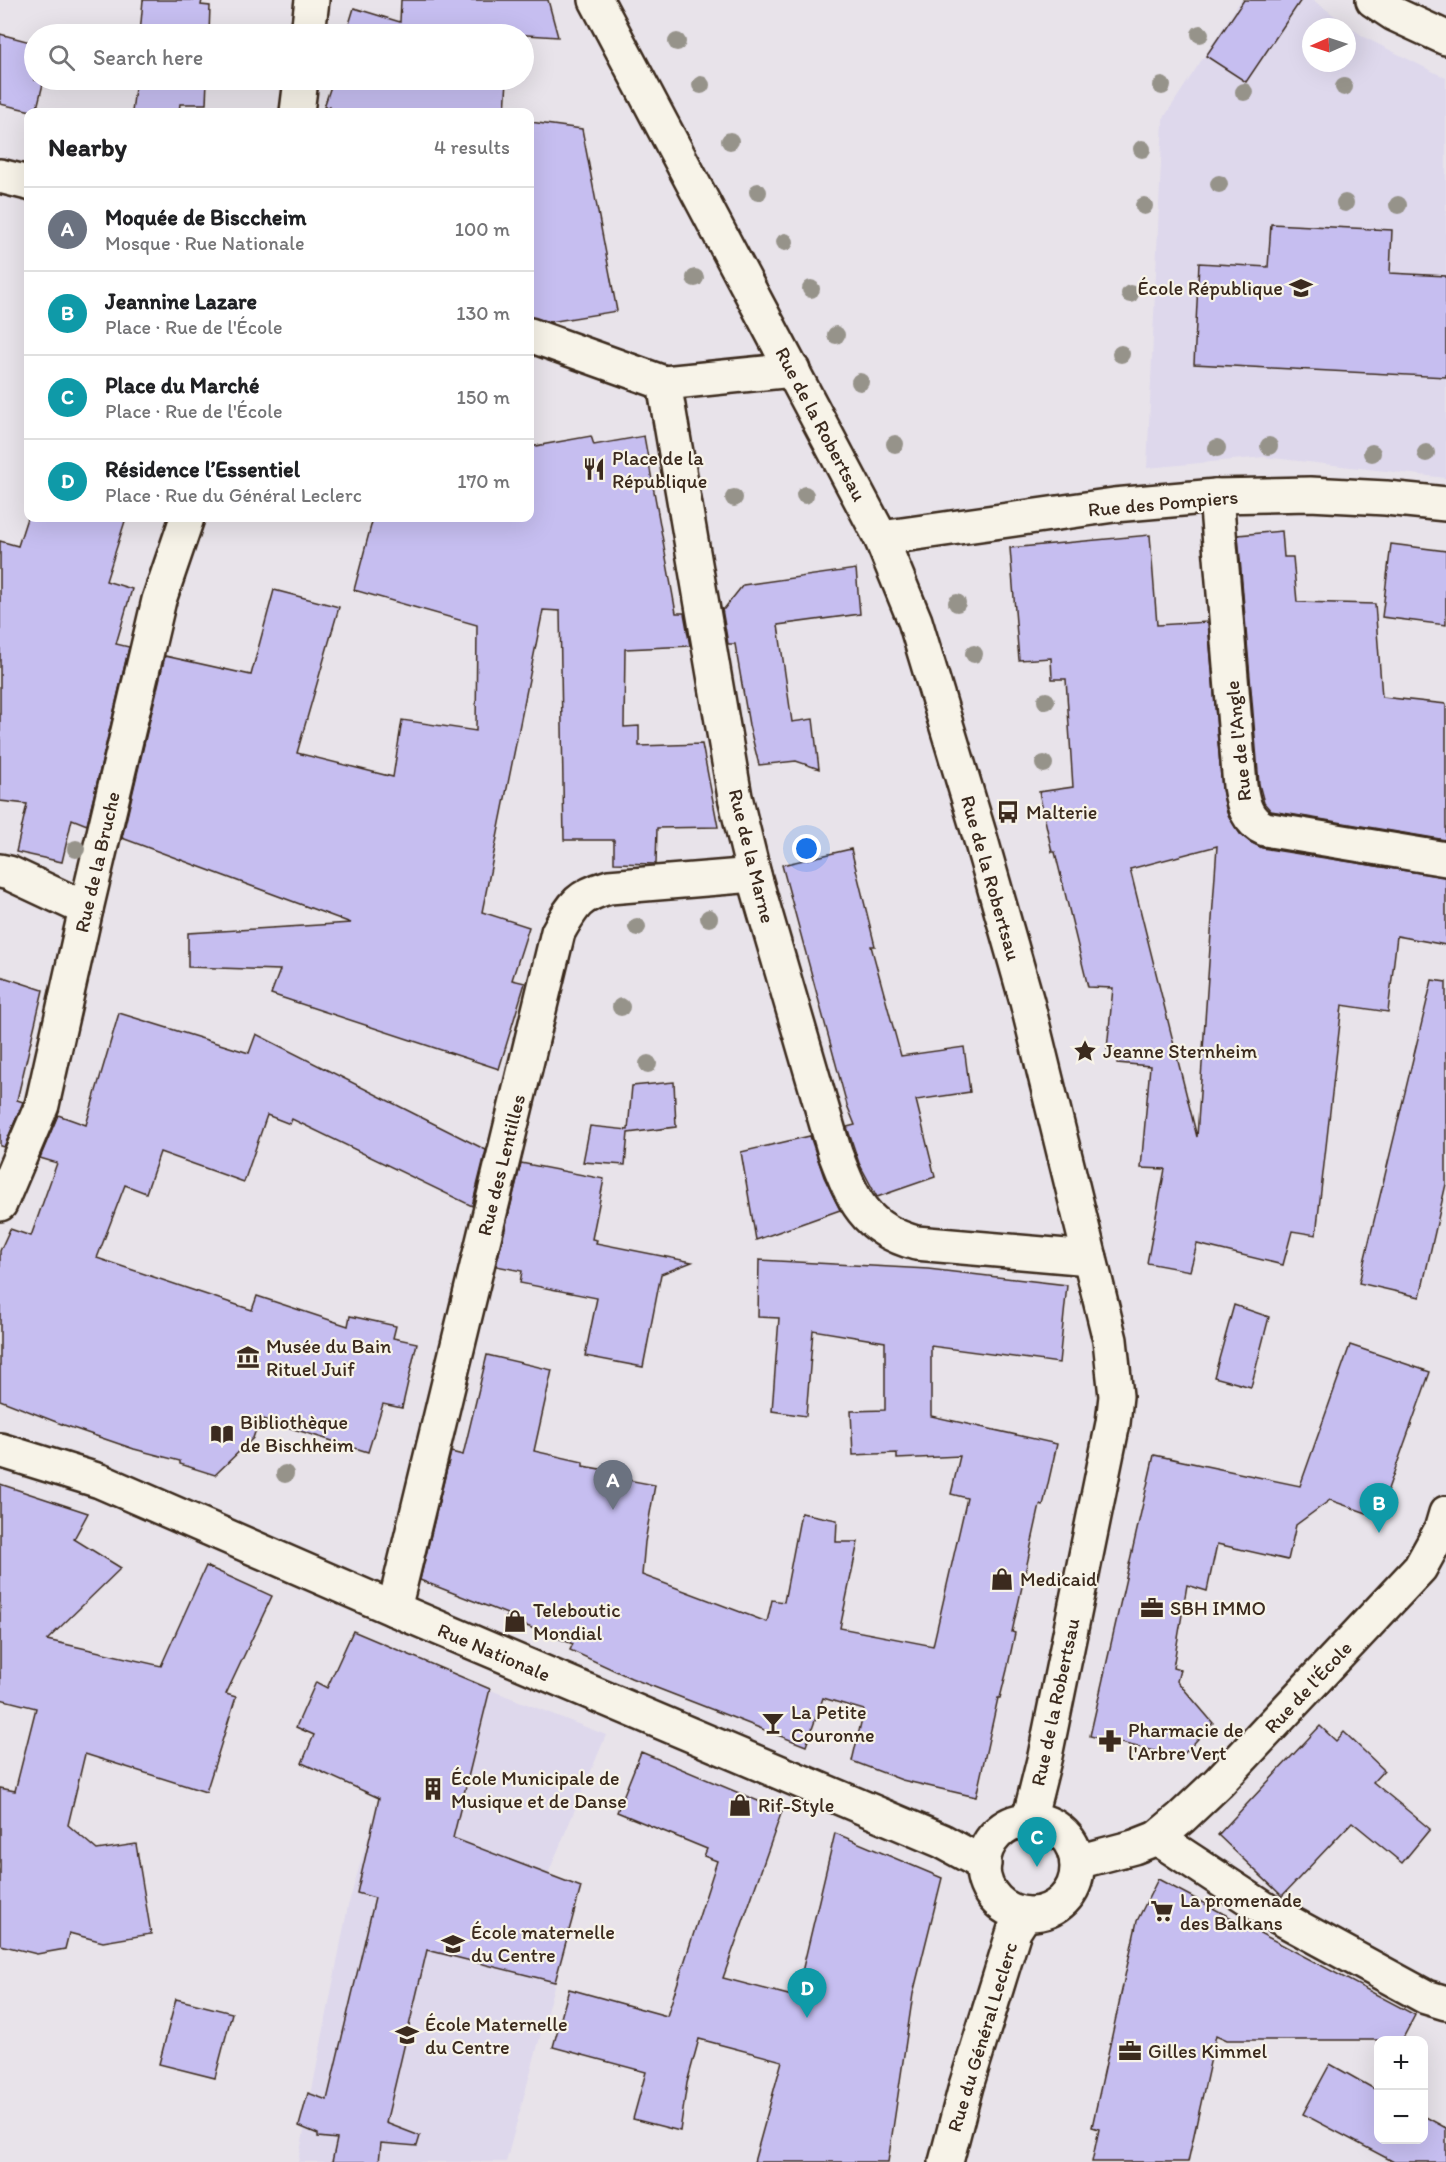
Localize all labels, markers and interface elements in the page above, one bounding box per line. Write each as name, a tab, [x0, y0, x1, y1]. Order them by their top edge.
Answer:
north arrow	[1302, 18, 1356, 72]
search box	[24, 24, 534, 90]
icon: search	[45, 41, 78, 74]
text: Search here	[93, 44, 203, 71]
text: Nearby	[48, 131, 127, 163]
text: 4 results	[434, 135, 510, 159]
text: Moquée de Bisccheim	[105, 204, 307, 231]
text: A	[61, 217, 74, 241]
text: 100 m	[455, 217, 510, 241]
text: Mosque · Rue Nationale	[105, 231, 305, 255]
school or university icon: École République	[1288, 275, 1314, 301]
place label: École République	[1138, 276, 1283, 300]
text: Jeannine Lazare	[105, 288, 257, 315]
text: B	[61, 301, 74, 325]
text: 130 m	[456, 301, 510, 325]
text: Place · Rue de l'École	[105, 315, 282, 339]
street label: Rue de la Robertsau	[770, 343, 872, 505]
text: Place du Marché	[105, 372, 260, 399]
text: C	[61, 385, 74, 409]
text: 150 m	[457, 385, 510, 409]
text: Place · Rue de l'École	[105, 399, 282, 423]
place label: Place de la République	[612, 446, 707, 493]
text: Résidence l’Essentiel	[105, 456, 300, 483]
restaurant icon: Place de la République	[581, 456, 607, 482]
text: D	[61, 469, 74, 493]
text: 170 m	[457, 469, 510, 493]
text: Place · Rue du Général Leclerc	[105, 483, 362, 507]
street label: Rue des Pompiers	[1087, 484, 1239, 522]
street label: Rue de l'Angle	[1220, 679, 1256, 803]
street label: Rue de la Marne	[724, 786, 780, 926]
street label: Rue de la Bruche	[69, 789, 125, 935]
street label: Rue de la Robertsau	[956, 793, 1026, 964]
bus stop icon: Malterie	[995, 799, 1021, 825]
place label: Malterie	[1026, 800, 1097, 824]
your location	[792, 834, 821, 863]
place icon: Jeanne Sternheim	[1072, 1038, 1098, 1064]
place label: Jeanne Sternheim	[1103, 1039, 1257, 1063]
street label: Rue des Lentilles	[472, 1092, 530, 1238]
place label: Musée du Bain Rituel Juif	[266, 1334, 391, 1381]
museum icon: Musée du Bain Rituel Juif	[235, 1344, 261, 1370]
place label: Bibliothèque de Bischheim	[240, 1410, 354, 1457]
library icon: Bibliothèque de Bischheim	[209, 1421, 235, 1447]
pin: A	[594, 1460, 632, 1510]
pin: B	[1360, 1484, 1398, 1533]
shop icon: Medicaid	[989, 1566, 1015, 1592]
place label: Medicaid	[1020, 1567, 1097, 1591]
office icon: SBH IMMO	[1139, 1595, 1165, 1621]
place label: SBH IMMO	[1170, 1596, 1266, 1620]
place label: Teleboutic Mondial	[533, 1598, 621, 1645]
shop icon: Teleboutic Mondial	[502, 1608, 528, 1634]
street label: Rue de la Robertsau	[1025, 1616, 1085, 1788]
street label: Rue Nationale	[434, 1617, 554, 1687]
street label: Rue de l'École	[1259, 1636, 1357, 1738]
place label: La Petite Couronne	[791, 1700, 875, 1747]
bar icon: La Petite Couronne	[760, 1710, 786, 1736]
place label: Pharmacie de l'Arbre Vert	[1128, 1718, 1244, 1765]
pharmacy icon: Pharmacie de l'Arbre Vert	[1097, 1728, 1123, 1754]
place label: École Municipale de Musique et de Danse	[451, 1766, 627, 1813]
building icon: École Municipale de Musique et de Danse	[420, 1776, 446, 1802]
shop icon: Rif-Style	[727, 1792, 753, 1818]
place label: Rif-Style	[758, 1793, 834, 1817]
pin: C	[1018, 1818, 1056, 1867]
place label: La promenade des Balkans	[1180, 1888, 1302, 1935]
supermarket icon: La promenade des Balkans	[1149, 1898, 1175, 1924]
place label: École maternelle du Centre	[471, 1920, 615, 1967]
school or university icon: École maternelle du Centre	[440, 1931, 466, 1957]
street label: Rue du Général Leclerc	[942, 1939, 1022, 2135]
pin: D	[788, 1968, 826, 2018]
place label: École Maternelle du Centre	[425, 2012, 568, 2059]
school or university icon: École Maternelle du Centre	[394, 2022, 420, 2048]
map controls	[1374, 2036, 1428, 2144]
button: +	[1374, 2036, 1428, 2090]
office icon: Gilles Kimmel	[1117, 2038, 1143, 2064]
place label: Gilles Kimmel	[1148, 2039, 1268, 2063]
button: −	[1374, 2090, 1428, 2144]

